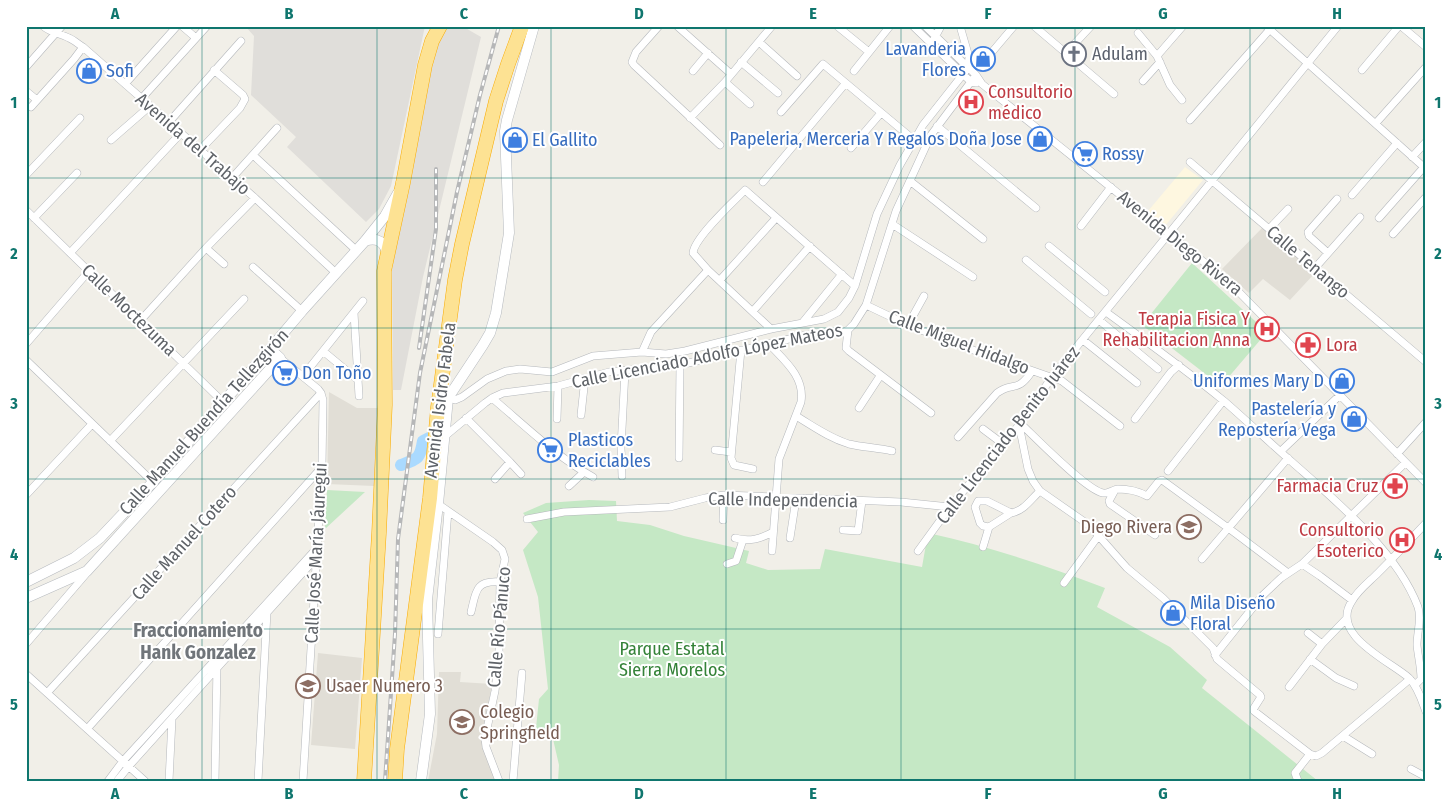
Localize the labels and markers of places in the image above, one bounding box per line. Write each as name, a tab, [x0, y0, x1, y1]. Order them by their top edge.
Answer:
place label: Lavanderia Flores	[885, 38, 966, 81]
church icon: Adulam	[1061, 41, 1087, 67]
place label: Adulam	[1092, 43, 1148, 65]
shop icon: Lavanderia Flores	[970, 46, 996, 72]
shop icon: Sofi	[76, 58, 102, 84]
place label: Sofi	[106, 60, 134, 82]
place label: Consultorio médico	[988, 81, 1073, 124]
hospital icon: Consultorio médico	[958, 89, 984, 115]
shop icon: Papeleria, Merceria Y Regalos Doña Jose	[1027, 126, 1053, 152]
shop icon: El Gallito	[502, 127, 528, 153]
place label: Papeleria, Merceria Y Regalos Doña Jose	[730, 128, 1022, 150]
place label: El Gallito	[532, 129, 597, 151]
supermarket icon: Rossy	[1072, 141, 1098, 167]
place label: Rossy	[1102, 143, 1144, 165]
place label: Terapia Fisica Y Rehabilitacion Anna	[1103, 308, 1250, 351]
hospital icon: Terapia Fisica Y Rehabilitacion Anna	[1254, 316, 1280, 342]
pharmacy icon: Lora	[1295, 332, 1321, 358]
place label: Lora	[1326, 334, 1358, 356]
supermarket icon: Don Toño	[272, 360, 298, 386]
place label: Don Toño	[302, 362, 371, 384]
shop icon: Uniformes Mary D	[1329, 368, 1355, 394]
place label: Uniformes Mary D	[1193, 370, 1324, 392]
place label: Pastelería y Repostería Vega	[1218, 398, 1336, 441]
shop icon: Pastelería y Repostería Vega	[1341, 406, 1367, 432]
place label: Plasticos Reciclables	[568, 429, 651, 472]
supermarket icon: Plasticos Reciclables	[537, 437, 563, 463]
pharmacy icon: Farmacia Cruz	[1382, 473, 1408, 499]
place label: Farmacia Cruz	[1276, 475, 1378, 497]
school or university icon: Diego Rivera	[1176, 514, 1202, 540]
place label: Diego Rivera	[1081, 516, 1172, 538]
place label: Consultorio Esoterico	[1299, 519, 1384, 562]
hospital icon: Consultorio Esoterico	[1389, 527, 1415, 553]
place label: Mila Diseño Floral	[1190, 592, 1276, 635]
shop icon: Mila Diseño Floral	[1160, 600, 1186, 626]
school or university icon: Usaer Numero 3	[295, 673, 321, 699]
place label: Usaer Numero 3	[326, 675, 443, 697]
place label: Colegio Springfield	[480, 701, 560, 744]
school or university icon: Colegio Springfield	[449, 709, 475, 735]

